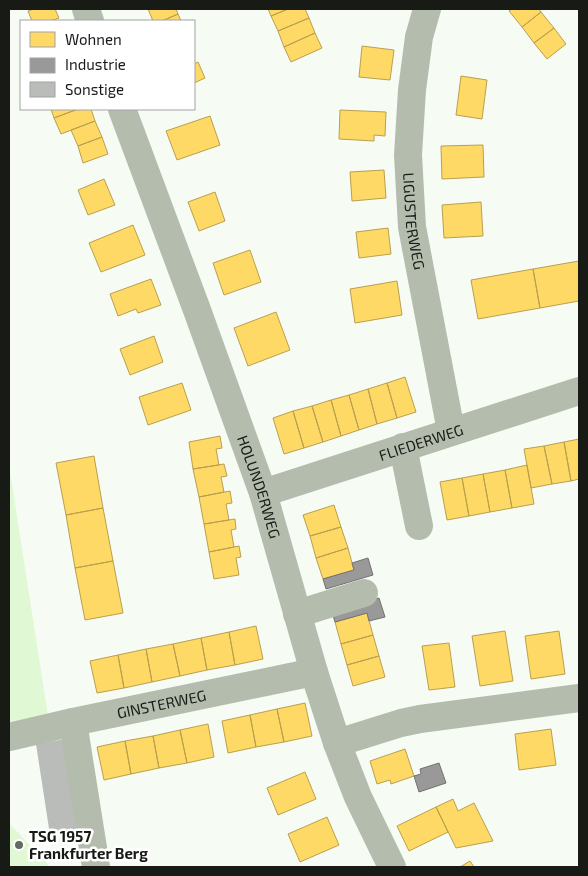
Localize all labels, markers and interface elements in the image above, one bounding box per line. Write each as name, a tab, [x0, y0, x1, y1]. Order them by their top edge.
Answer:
legend	[20, 20, 195, 110]
text: Wohnen	[65, 30, 122, 48]
text: Industrie	[65, 55, 126, 73]
text: Sonstige	[65, 80, 124, 98]
street label: LIGUSTERWEG	[400, 172, 429, 271]
street label: FLIEDERWEG	[376, 420, 466, 464]
street label: HOLUNDERWEG	[234, 433, 284, 540]
street label: GINSTERWEG	[115, 686, 208, 722]
place label: TSG 1957 Frankfurter Berg	[29, 827, 148, 862]
marker: TSG 1957 Frankfurter Berg	[13, 839, 25, 851]

